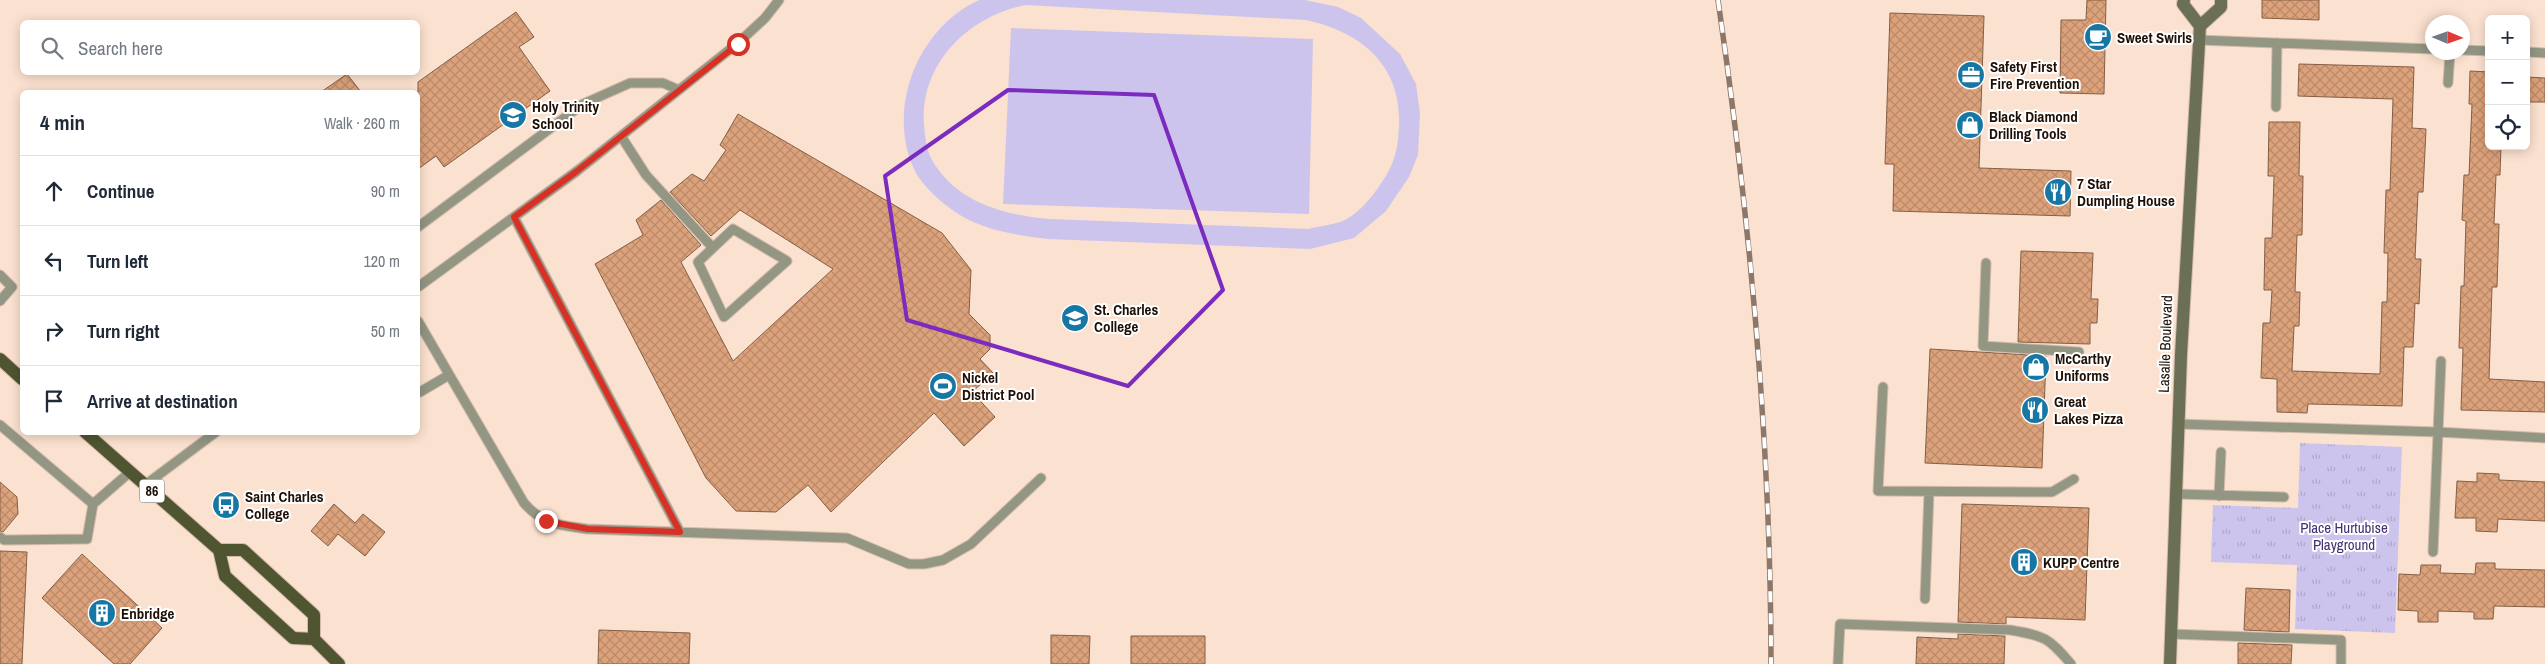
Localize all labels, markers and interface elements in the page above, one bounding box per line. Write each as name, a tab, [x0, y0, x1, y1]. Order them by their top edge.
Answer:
north arrow	[2425, 15, 2470, 60]
map controls	[2485, 15, 2530, 150]
button: +	[2485, 15, 2530, 60]
search box	[20, 20, 420, 75]
cafe icon: Sweet Swirls	[2083, 22, 2113, 52]
place label: Sweet Swirls	[2117, 27, 2192, 48]
route start	[727, 33, 750, 56]
icon: search	[38, 34, 66, 62]
text: Search here	[78, 35, 163, 61]
place label: Safety First Fire Prevention	[1990, 56, 2080, 94]
office icon: Safety First Fire Prevention	[1956, 60, 1986, 90]
button: −	[2485, 60, 2530, 105]
place label: Holy Trinity School	[532, 96, 599, 134]
school or university icon: Holy Trinity School	[498, 100, 528, 130]
button: locate	[2485, 105, 2530, 150]
place label: Black Diamond Drilling Tools	[1989, 106, 2078, 144]
text: 4 min	[40, 108, 85, 137]
shop icon: Black Diamond Drilling Tools	[1955, 110, 1985, 140]
text: Walk · 260 m	[324, 112, 400, 134]
place label: 7 Star Dumpling House	[2077, 173, 2175, 211]
icon: ahead	[40, 177, 68, 205]
restaurant icon: 7 Star Dumpling House	[2043, 177, 2073, 207]
text: Continue	[87, 178, 155, 204]
text: 90 m	[371, 180, 400, 202]
icon: left	[40, 247, 68, 275]
text: Turn left	[87, 248, 148, 274]
text: 120 m	[364, 250, 400, 272]
street label: Lasalle Boulevard	[2153, 295, 2177, 393]
place label: St. Charles College	[1094, 299, 1158, 337]
school or university icon: St. Charles College	[1060, 303, 1090, 333]
icon: right	[40, 317, 68, 345]
text: Turn right	[87, 318, 159, 344]
text: 50 m	[371, 320, 400, 342]
place label: McCarthy Uniforms	[2055, 348, 2111, 386]
shop icon: McCarthy Uniforms	[2021, 352, 2051, 382]
place label: Nickel District Pool	[962, 367, 1034, 405]
sports icon: Nickel District Pool	[928, 371, 958, 401]
icon: arrive	[40, 387, 68, 415]
text: Arrive at destination	[87, 388, 238, 414]
place label: Great Lakes Pizza	[2054, 391, 2123, 429]
restaurant icon: Great Lakes Pizza	[2020, 395, 2050, 425]
road number: 86	[140, 480, 164, 502]
place label: Saint Charles College	[245, 486, 324, 524]
bus stop icon: Saint Charles College	[211, 490, 241, 520]
route end	[535, 510, 558, 533]
park label: Place Hurtubise Playground	[2300, 517, 2388, 555]
building icon: KUPP Centre	[2009, 547, 2039, 577]
place label: KUPP Centre	[2043, 552, 2119, 573]
building icon: Enbridge	[87, 598, 117, 628]
place label: Enbridge	[121, 603, 174, 624]

